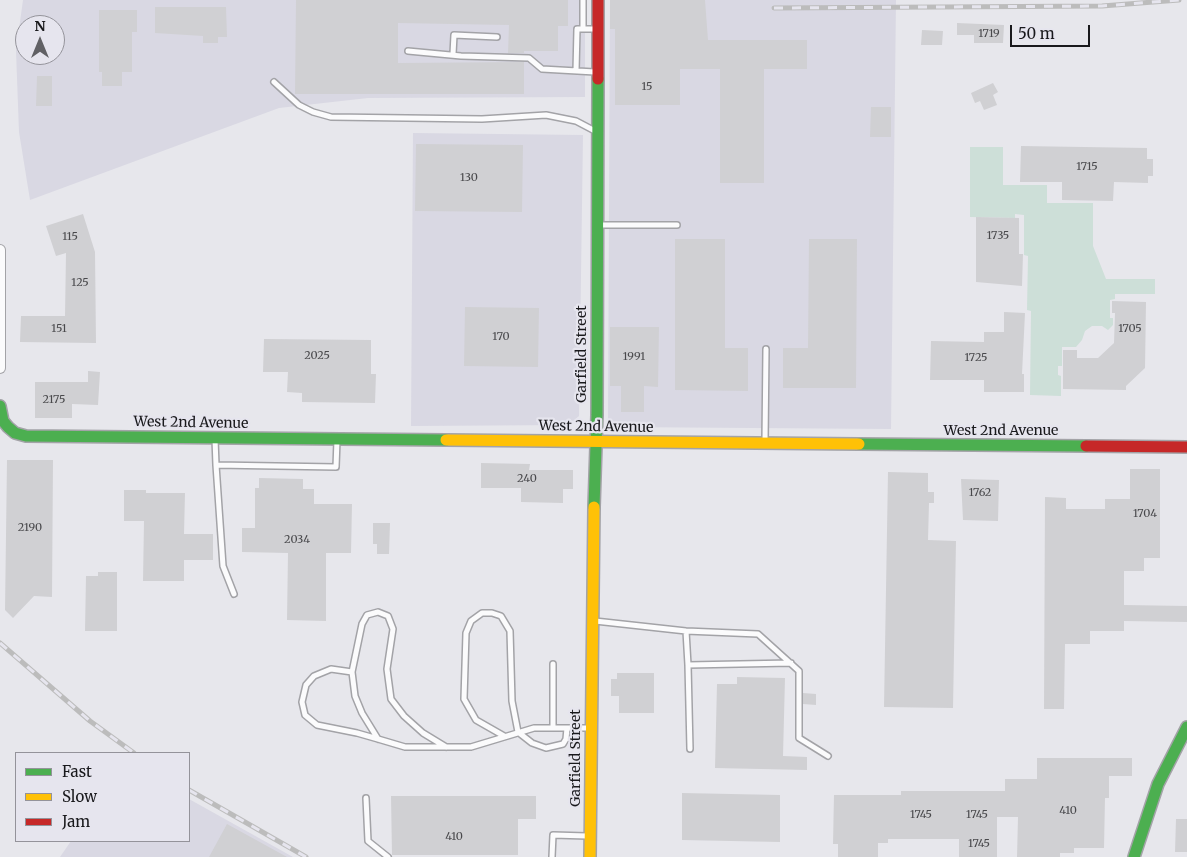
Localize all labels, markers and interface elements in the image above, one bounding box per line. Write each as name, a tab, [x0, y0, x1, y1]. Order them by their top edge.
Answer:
north arrow	[15, 15, 65, 65]
scale bar	[1012, 15, 1092, 47]
text: N	[34, 17, 46, 35]
text: 50 m	[1018, 24, 1055, 43]
house number: 1719	[978, 27, 1000, 41]
house number: 15	[641, 80, 653, 94]
house number: 1715	[1076, 160, 1098, 174]
house number: 130	[460, 171, 478, 185]
house number: 1735	[987, 229, 1009, 243]
house number: 115	[62, 230, 78, 244]
house number: 125	[71, 276, 89, 290]
street label: Garfield Street	[574, 305, 590, 403]
house number: 151	[51, 322, 67, 336]
house number: 1705	[1118, 322, 1142, 336]
house number: 170	[492, 330, 510, 344]
house number: 2025	[304, 349, 330, 363]
house number: 1991	[623, 350, 645, 364]
house number: 1725	[964, 351, 988, 365]
house number: 2175	[43, 393, 65, 407]
street label: West 2nd Avenue	[133, 414, 249, 432]
street label: West 2nd Avenue	[538, 418, 654, 436]
street label: West 2nd Avenue	[944, 423, 1058, 439]
house number: 240	[517, 472, 537, 486]
house number: 1762	[969, 486, 991, 500]
house number: 1704	[1133, 507, 1157, 521]
house number: 2190	[18, 521, 42, 535]
house number: 2034	[284, 533, 310, 547]
street label: Garfield Street	[568, 709, 584, 807]
legend	[15, 752, 190, 842]
text: Fast	[62, 762, 92, 781]
text: Slow	[62, 787, 97, 806]
house number: 410	[1059, 804, 1077, 818]
house number: 1745	[910, 808, 932, 822]
house number: 1745	[966, 808, 988, 822]
text: Jam	[62, 812, 90, 831]
house number: 410	[445, 830, 463, 844]
house number: 1745	[968, 837, 990, 851]

